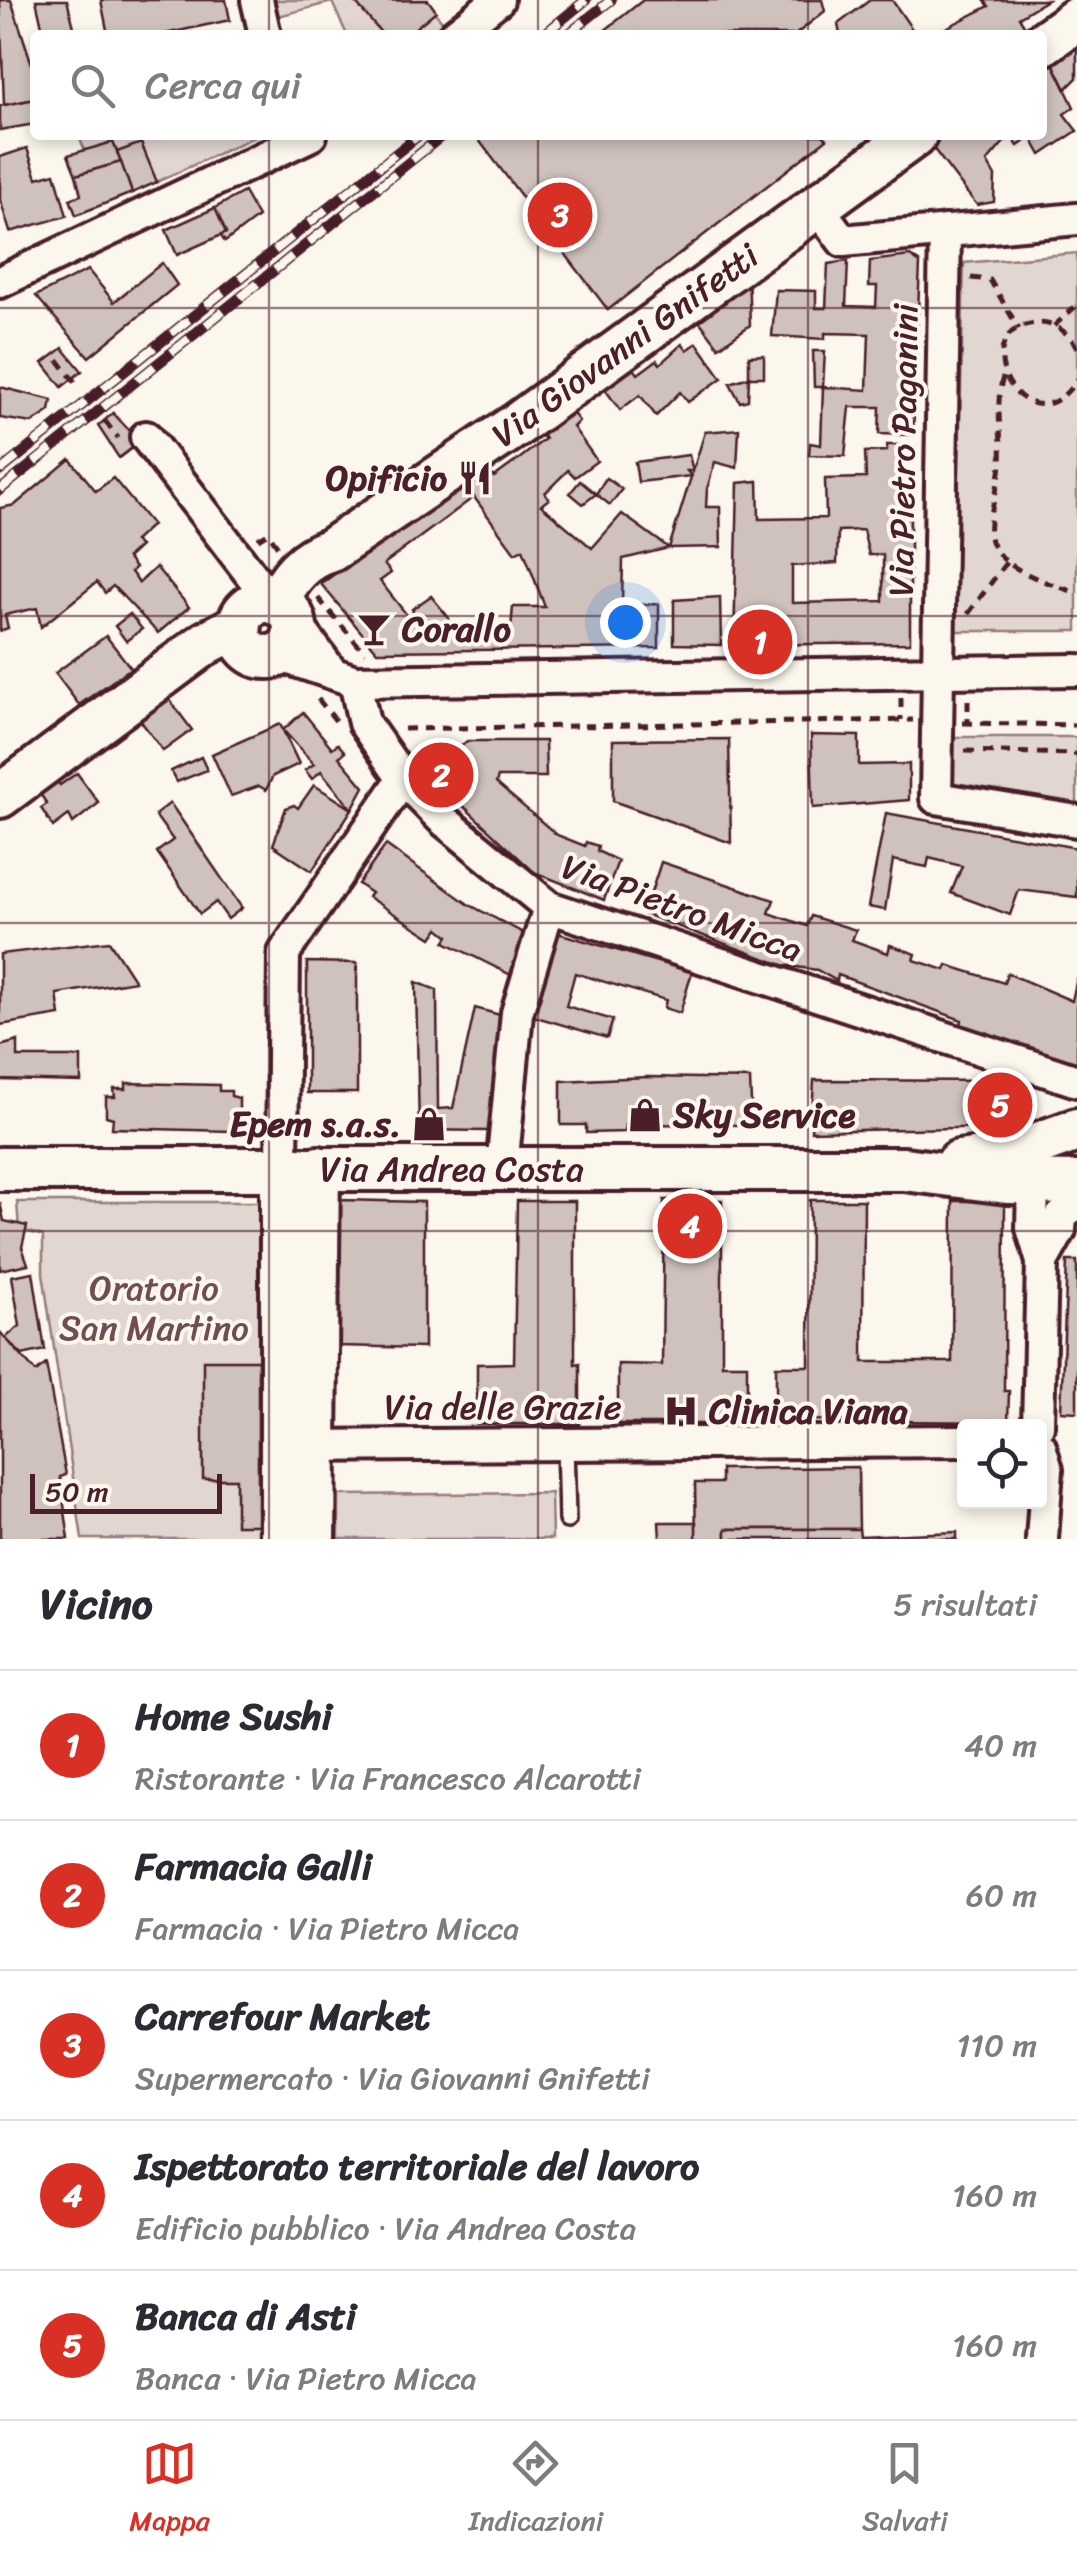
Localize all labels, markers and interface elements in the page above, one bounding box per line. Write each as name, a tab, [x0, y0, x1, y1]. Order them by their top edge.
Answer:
search box	[30, 30, 1047, 140]
text: Cerca qui	[145, 52, 301, 119]
icon: search	[65, 58, 120, 113]
pin: 3	[528, 178, 592, 252]
street label: Via Giovanni Gnifetti	[478, 225, 773, 464]
street label: Via Pietro Paganini	[869, 302, 937, 597]
place label: Opificio	[326, 447, 448, 509]
restaurant icon: Opificio	[456, 459, 494, 497]
your location	[600, 597, 651, 648]
place label: Corallo	[401, 598, 511, 660]
pin: 1	[728, 604, 792, 680]
bar icon: Corallo	[355, 610, 393, 648]
pin: 2	[408, 738, 474, 812]
street label: Via Pietro Micca	[553, 836, 811, 980]
pin: 5	[968, 1068, 1032, 1142]
place label: Sky Service	[672, 1084, 856, 1146]
place label: Epem s.a.s.	[229, 1093, 401, 1155]
shop icon: Sky Service	[626, 1096, 664, 1134]
shop icon: Epem s.a.s.	[410, 1105, 448, 1143]
street label: Via Andrea Costa	[320, 1138, 584, 1200]
pin: 4	[658, 1188, 722, 1264]
park label: Oratorio San Martino	[59, 1257, 249, 1359]
street label: Via delle Grazie	[384, 1376, 622, 1438]
place label: Clinica Viana	[708, 1380, 908, 1442]
hospital icon: Clinica Viana	[662, 1392, 700, 1430]
map controls	[957, 1419, 1047, 1509]
button: locate	[957, 1419, 1047, 1509]
text: 50 m	[45, 1467, 109, 1516]
scale bar	[30, 1469, 222, 1514]
text: Vicino	[40, 1567, 153, 1641]
text: 5 risultati	[893, 1576, 1037, 1633]
text: Home Sushi	[135, 1683, 332, 1750]
text: 1	[66, 1717, 79, 1774]
text: 40 m	[964, 1717, 1037, 1774]
text: Ristorante · Via Francesco Alcarotti	[135, 1750, 641, 1807]
text: Farmacia Galli	[135, 1833, 372, 1900]
text: 2	[63, 1867, 82, 1924]
text: 60 m	[966, 1867, 1037, 1924]
text: Farmacia · Via Pietro Micca	[135, 1900, 519, 1957]
text: Carrefour Market	[135, 1983, 430, 2050]
text: 3	[64, 2017, 81, 2074]
text: 110 m	[956, 2017, 1037, 2074]
text: Supermercato · Via Giovanni Gnifetti	[135, 2050, 650, 2107]
text: Ispettorato territoriale del lavoro	[135, 2133, 699, 2200]
text: 4	[62, 2167, 83, 2224]
text: 160 m	[952, 2167, 1037, 2224]
text: Edificio pubblico · Via Andrea Costa	[135, 2200, 636, 2257]
text: Banca di Asti	[135, 2283, 356, 2350]
text: 5	[63, 2317, 82, 2374]
text: 160 m	[952, 2317, 1037, 2374]
text: Banca · Via Pietro Micca	[135, 2350, 477, 2407]
tab: Mappa	[129, 2436, 210, 2545]
tab: Indicazioni	[469, 2436, 603, 2545]
tab: Salvati	[862, 2436, 948, 2545]

